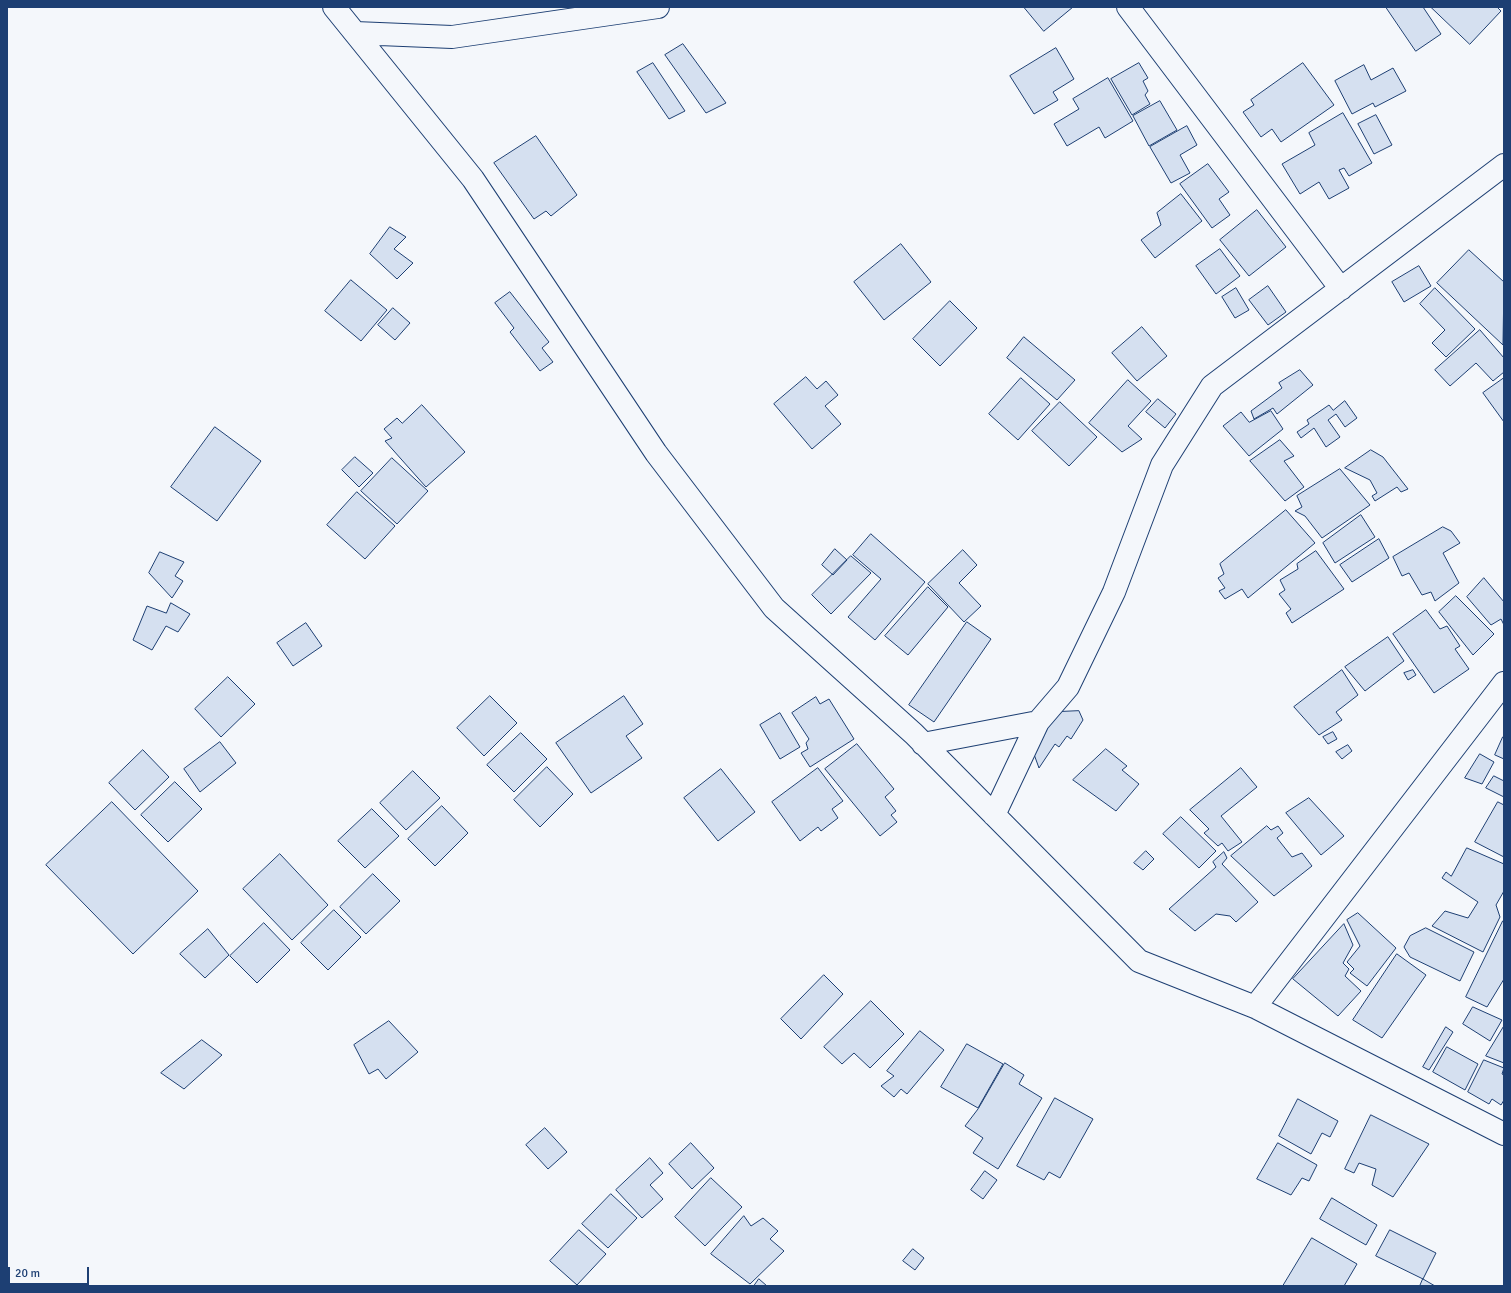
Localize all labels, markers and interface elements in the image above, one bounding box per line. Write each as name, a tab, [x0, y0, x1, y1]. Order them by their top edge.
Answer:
scale bar	[10, 1259, 91, 1285]
text: 20 m	[15, 1266, 40, 1281]

